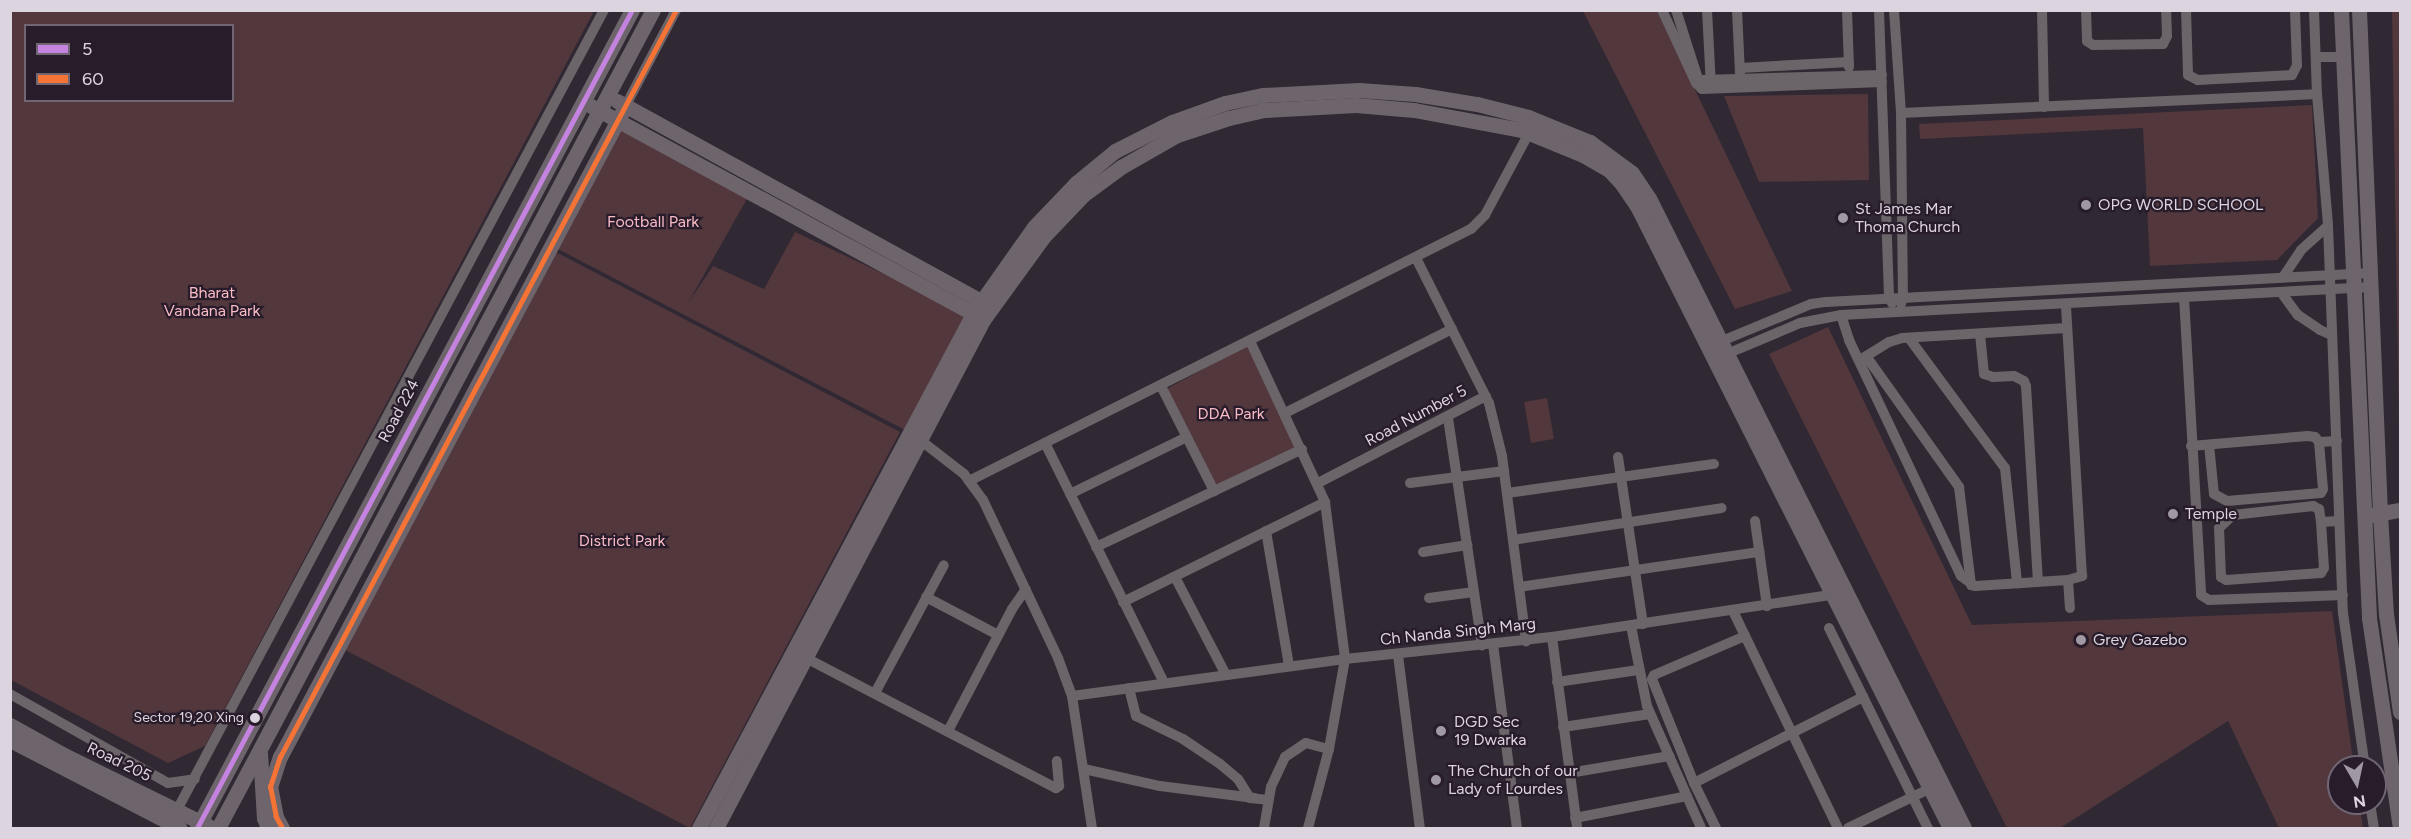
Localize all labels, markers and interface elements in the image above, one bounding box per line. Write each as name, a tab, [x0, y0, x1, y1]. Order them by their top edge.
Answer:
legend	[24, 24, 234, 102]
text: 5	[82, 38, 92, 60]
text: 60	[82, 68, 104, 90]
place label: OPG WORLD SCHOOL	[2098, 195, 2263, 215]
marker: OPG WORLD SCHOOL	[2079, 198, 2093, 212]
place label: St James Mar Thoma Church	[1855, 199, 1960, 237]
marker: St James Mar Thoma Church	[1836, 211, 1850, 225]
park label: Football Park	[607, 212, 699, 232]
park label: Bharat Vandana Park	[164, 283, 260, 321]
street label: Road 224	[374, 376, 424, 446]
street label: Road Number 5	[1362, 381, 1470, 451]
park label: DDA Park	[1197, 404, 1265, 424]
place label: Temple	[2185, 504, 2237, 524]
marker: Temple	[2166, 507, 2180, 521]
park label: District Park	[579, 531, 665, 551]
street label: Ch Nanda Singh Marg	[1379, 614, 1537, 650]
place label: Grey Gazebo	[2093, 630, 2187, 650]
marker: Grey Gazebo	[2074, 633, 2088, 647]
place label: Sector 19,20 Xing	[134, 710, 244, 726]
marker: Sector 19,20 Xing	[249, 712, 261, 724]
place label: DGD Sec 19 Dwarka	[1454, 712, 1526, 750]
marker: DGD Sec 19 Dwarka	[1432, 722, 1450, 740]
street label: Road 205	[84, 738, 154, 786]
north arrow	[2327, 755, 2387, 815]
place label: The Church of our Lady of Lourdes	[1448, 761, 1578, 799]
marker: The Church of our Lady of Lourdes	[1429, 773, 1443, 787]
text: N	[2352, 791, 2367, 812]

